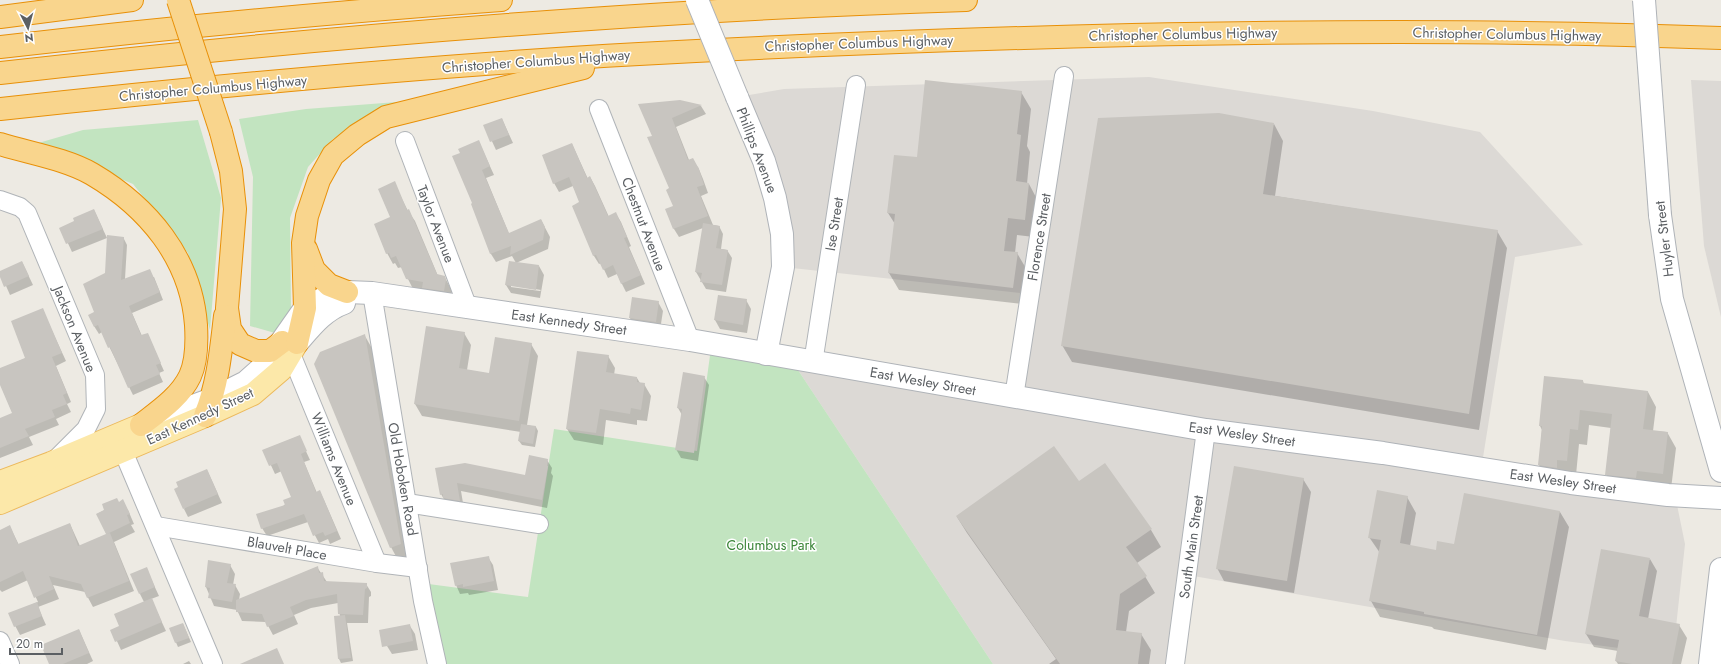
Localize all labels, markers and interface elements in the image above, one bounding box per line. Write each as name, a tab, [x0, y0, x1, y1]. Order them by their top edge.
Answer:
north arrow	[8, 8, 48, 48]
street label: Christopher Columbus Highway	[1088, 22, 1278, 46]
street label: Christopher Columbus Highway	[1412, 22, 1602, 46]
text: N	[24, 30, 34, 46]
street label: Christopher Columbus Highway	[764, 30, 954, 56]
street label: Christopher Columbus Highway	[441, 44, 632, 78]
street label: Christopher Columbus Highway	[118, 70, 309, 106]
street label: Phillips Avenue	[732, 104, 782, 196]
street label: Chestnut Avenue	[617, 174, 671, 274]
street label: Taylor Avenue	[412, 182, 460, 266]
street label: Florence Street	[1022, 191, 1056, 282]
street label: Ise Street	[820, 195, 848, 252]
street label: Huyler Street	[1649, 199, 1679, 278]
street label: Jackson Avenue	[48, 281, 101, 375]
street label: East Kennedy Street	[510, 304, 628, 340]
street label: East Wesley Street	[868, 362, 978, 400]
street label: East Kennedy Street	[143, 382, 257, 450]
street label: Williams Avenue	[306, 410, 362, 508]
street label: East Wesley Street	[1188, 417, 1297, 451]
street label: Old Hoboken Road	[383, 421, 423, 537]
street label: East Wesley Street	[1509, 464, 1618, 498]
street label: South Main Street	[1174, 493, 1208, 600]
street label: Blauvelt Place	[246, 531, 328, 565]
park label: Columbus Park	[727, 535, 816, 555]
scale bar	[10, 630, 62, 656]
text: 20 m	[16, 635, 43, 653]

